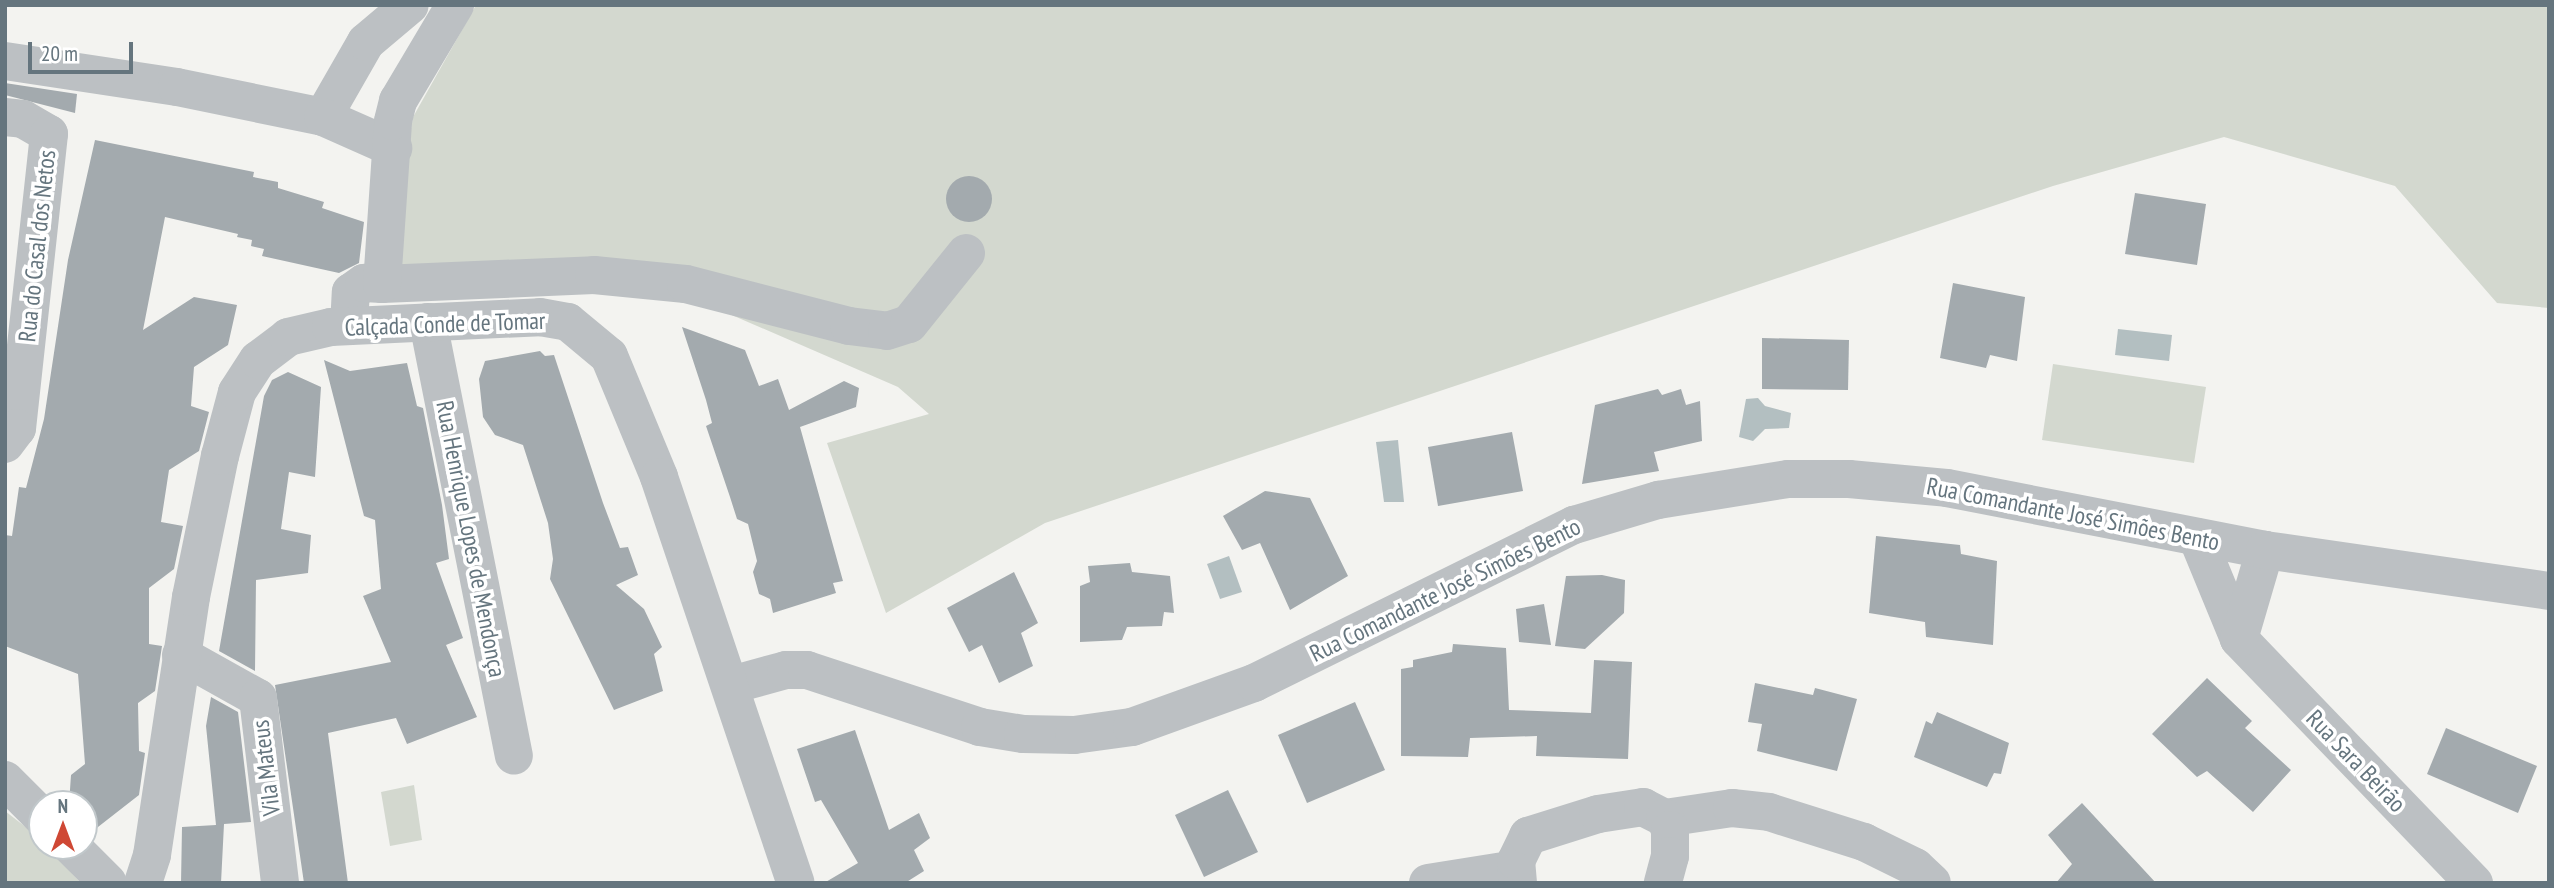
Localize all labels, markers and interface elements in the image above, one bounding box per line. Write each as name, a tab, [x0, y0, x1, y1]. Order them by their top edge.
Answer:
scale bar	[32, 28, 136, 72]
text: 20 m	[41, 40, 78, 67]
street label: Rua do Casal dos Netos	[13, 149, 61, 343]
street label: Calçada Conde de Tomar	[344, 306, 546, 342]
street label: Rua Henrique Lopes de Mendonça	[430, 398, 512, 680]
street label: Rua Comandante José Simões Bento	[1924, 471, 2222, 557]
street label: Rua Comandante José Simões Bento	[1305, 512, 1585, 668]
street label: Rua Sara Beirão	[2300, 704, 2412, 818]
street label: Vila Mateus	[246, 718, 286, 818]
north arrow	[28, 790, 98, 860]
text: N	[58, 794, 68, 818]

